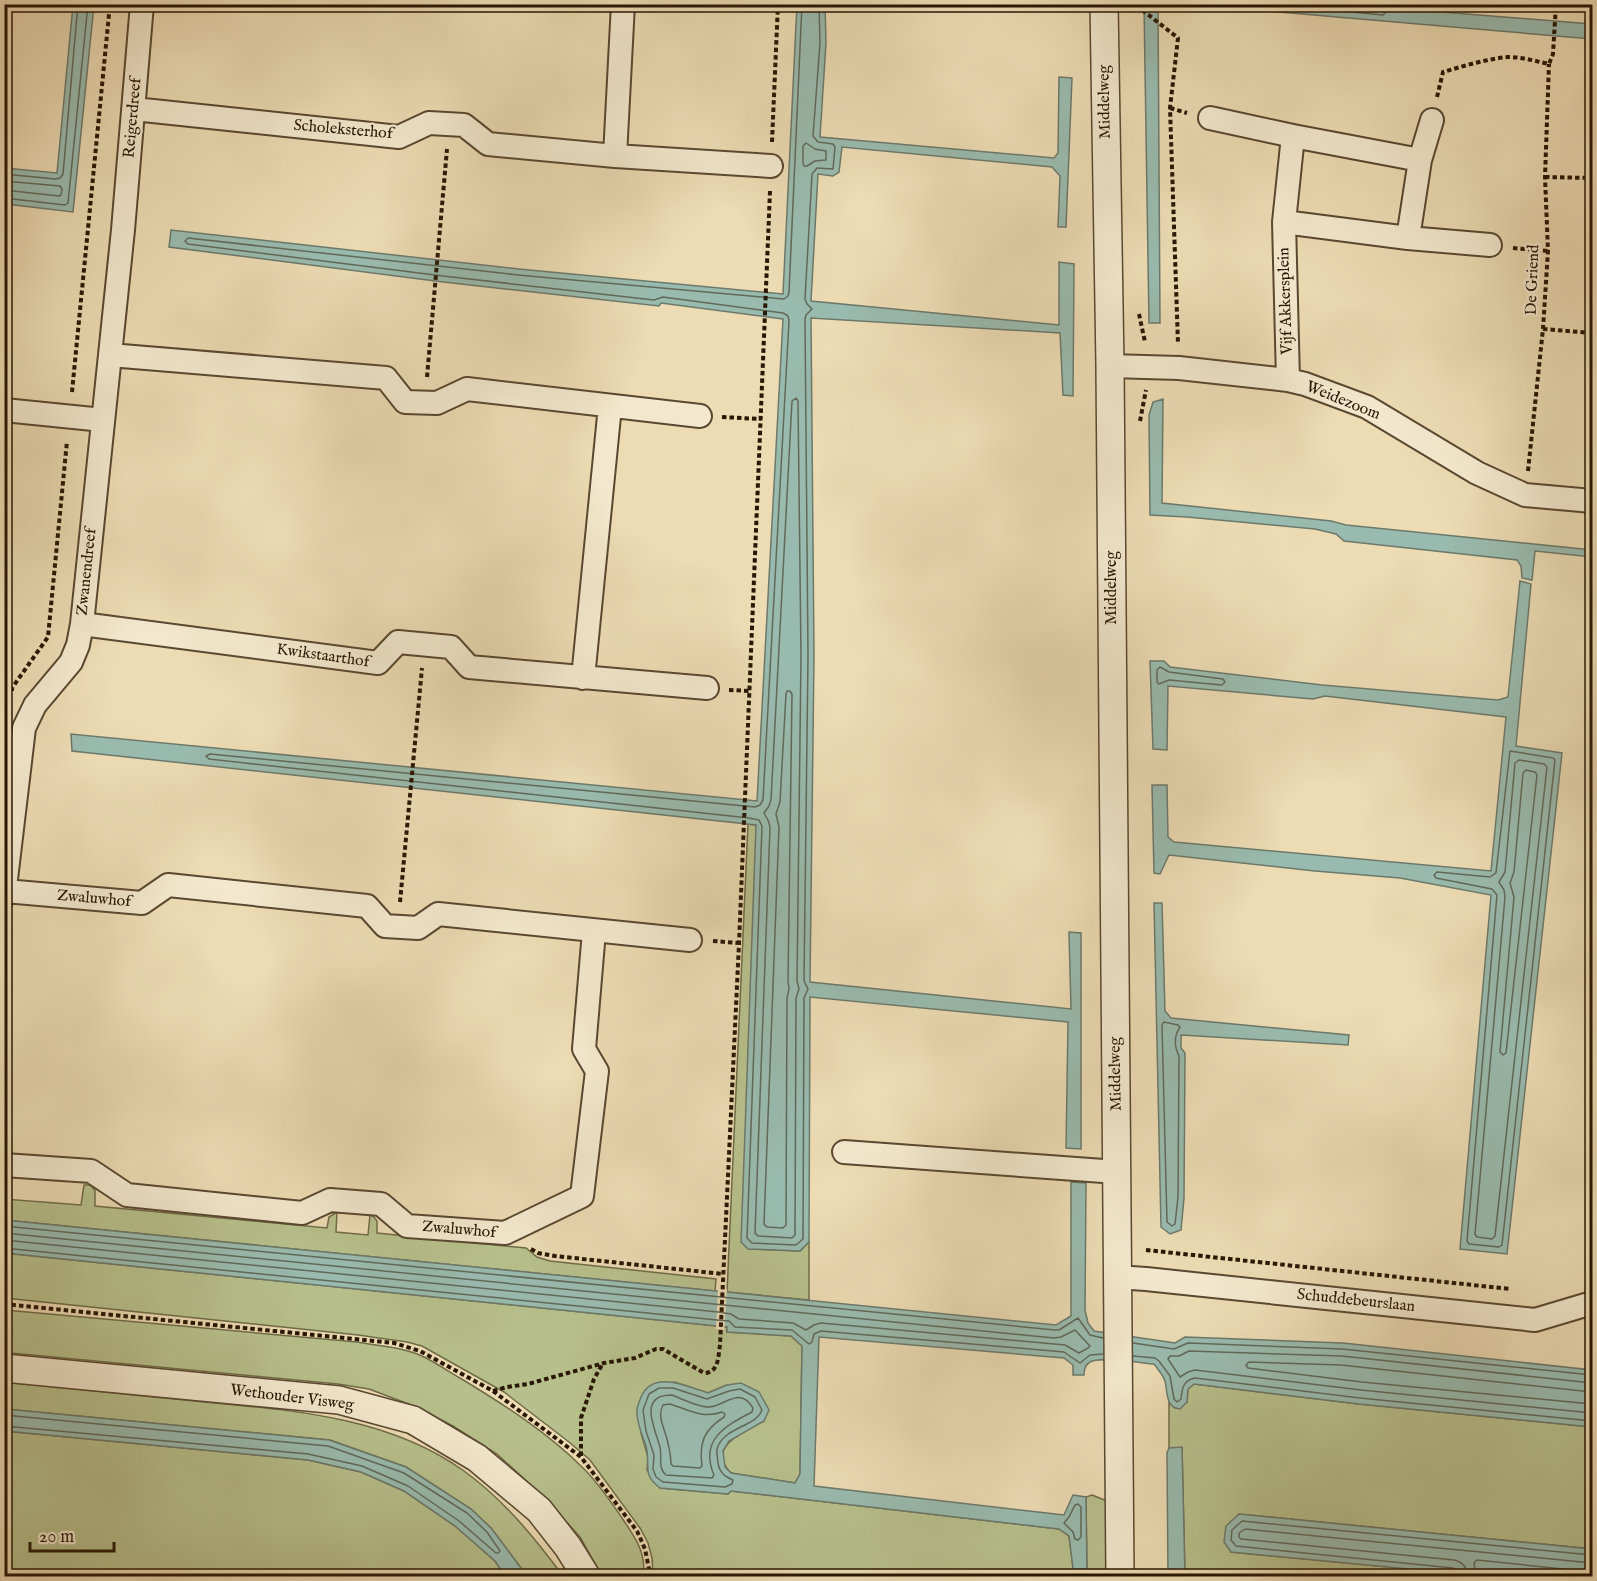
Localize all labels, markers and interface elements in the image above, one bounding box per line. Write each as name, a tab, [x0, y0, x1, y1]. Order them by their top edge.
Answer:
street label: Middelweg	[1094, 64, 1116, 139]
street label: Reigerdreef	[120, 74, 147, 159]
street label: Scholeksterhof	[293, 116, 397, 145]
street label: De Griend	[1522, 244, 1544, 316]
street label: Vijf Akkersplein	[1274, 246, 1298, 356]
street label: Weidezoom	[1303, 377, 1383, 425]
street label: Zwanendreef	[72, 524, 102, 617]
street label: Middelweg	[1102, 551, 1122, 625]
street label: Kwikstaarthof	[275, 640, 374, 673]
street label: Zwaluwhof	[56, 886, 135, 912]
street label: Middelweg	[1105, 1036, 1127, 1111]
street label: Zwaluwhof	[421, 1217, 500, 1243]
street label: Schuddebeurslaan	[1296, 1285, 1416, 1317]
street label: Wethouder Visweg	[229, 1380, 355, 1416]
scale bar	[30, 1515, 114, 1553]
text: 20 m	[39, 1526, 74, 1549]

